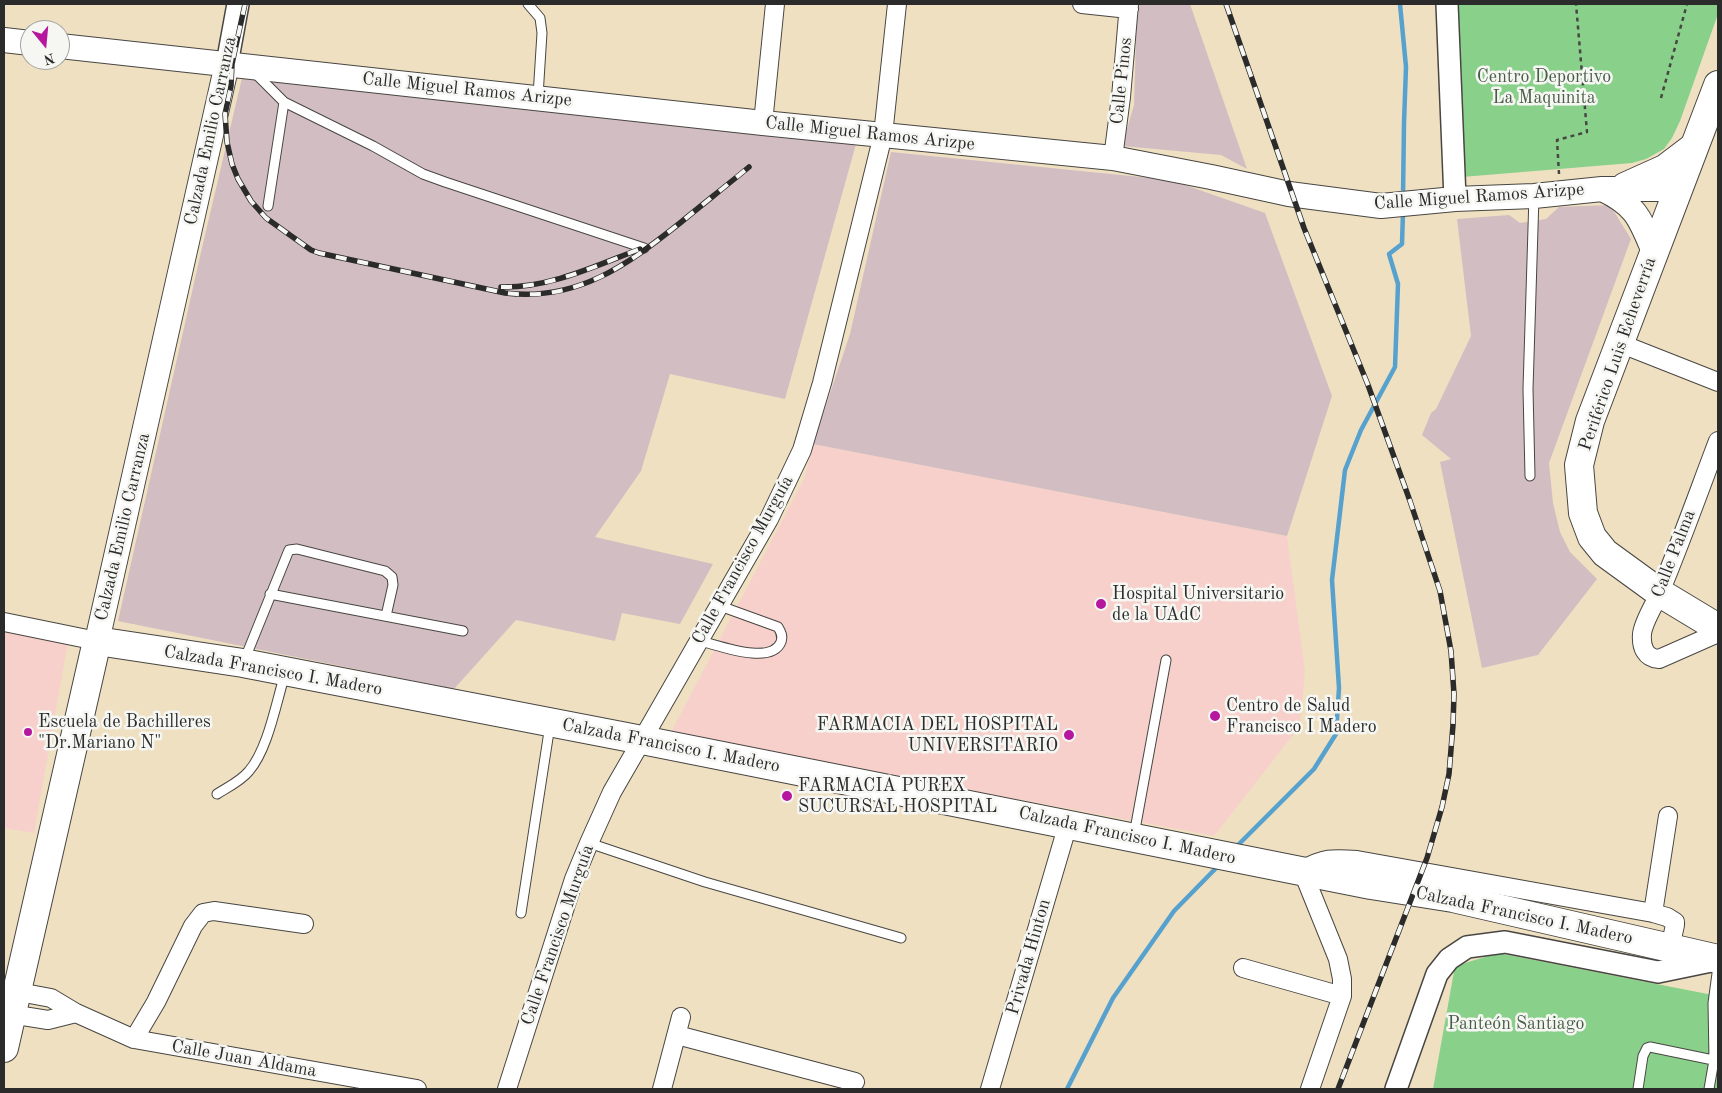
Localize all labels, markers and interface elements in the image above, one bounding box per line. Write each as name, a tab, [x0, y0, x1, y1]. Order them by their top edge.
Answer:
north arrow	[20, 20, 70, 70]
street label: Calzada Emilio Carranza	[180, 35, 242, 227]
street label: Calle Pinos	[1107, 36, 1137, 126]
text: N	[42, 50, 56, 67]
park label: Centro Deportivo La Maquinita	[1477, 66, 1611, 108]
street label: Calle Miguel Ramos Arizpe	[361, 68, 573, 112]
street label: Calle Miguel Ramos Arizpe	[764, 112, 976, 156]
street label: Calle Miguel Ramos Arizpe	[1373, 179, 1585, 215]
street label: Periférico Luis Echeverría	[1575, 254, 1661, 454]
street label: Calzada Emilio Carranza	[91, 431, 155, 623]
street label: Calle Francisco Murguía	[688, 472, 798, 648]
street label: Calle Palma	[1647, 507, 1701, 601]
place label: Hospital Universitario de la UAdC	[1112, 583, 1284, 626]
marker: Hospital Universitario de la UAdC	[1094, 597, 1108, 611]
street label: Calzada Francisco I. Madero	[162, 641, 384, 701]
place label: Centro de Salud Francisco I Madero	[1226, 695, 1377, 738]
marker: Centro de Salud Francisco I Madero	[1208, 709, 1222, 723]
place label: Escuela de Bachilleres "Dr.Mariano N"	[38, 711, 211, 754]
street label: Calzada Francisco I. Madero	[560, 714, 782, 778]
place label: FARMACIA DEL HOSPITAL UNIVERSITARIO	[817, 714, 1058, 756]
marker: Escuela de Bachilleres "Dr.Mariano N"	[22, 726, 34, 738]
marker: FARMACIA DEL HOSPITAL UNIVERSITARIO	[1062, 728, 1076, 742]
place label: FARMACIA PUREX SUCURSAL HOSPITAL	[798, 775, 997, 818]
marker: FARMACIA PUREX SUCURSAL HOSPITAL	[780, 789, 794, 803]
street label: Calzada Francisco I. Madero	[1016, 802, 1238, 870]
street label: Calle Francisco Murguía	[517, 842, 599, 1028]
street label: Calzada Francisco I. Madero	[1413, 882, 1635, 950]
street label: Privada Hinton	[1002, 897, 1056, 1017]
park label: Panteón Santiago	[1448, 1013, 1584, 1035]
street label: Calle Juan Aldama	[170, 1036, 318, 1082]

